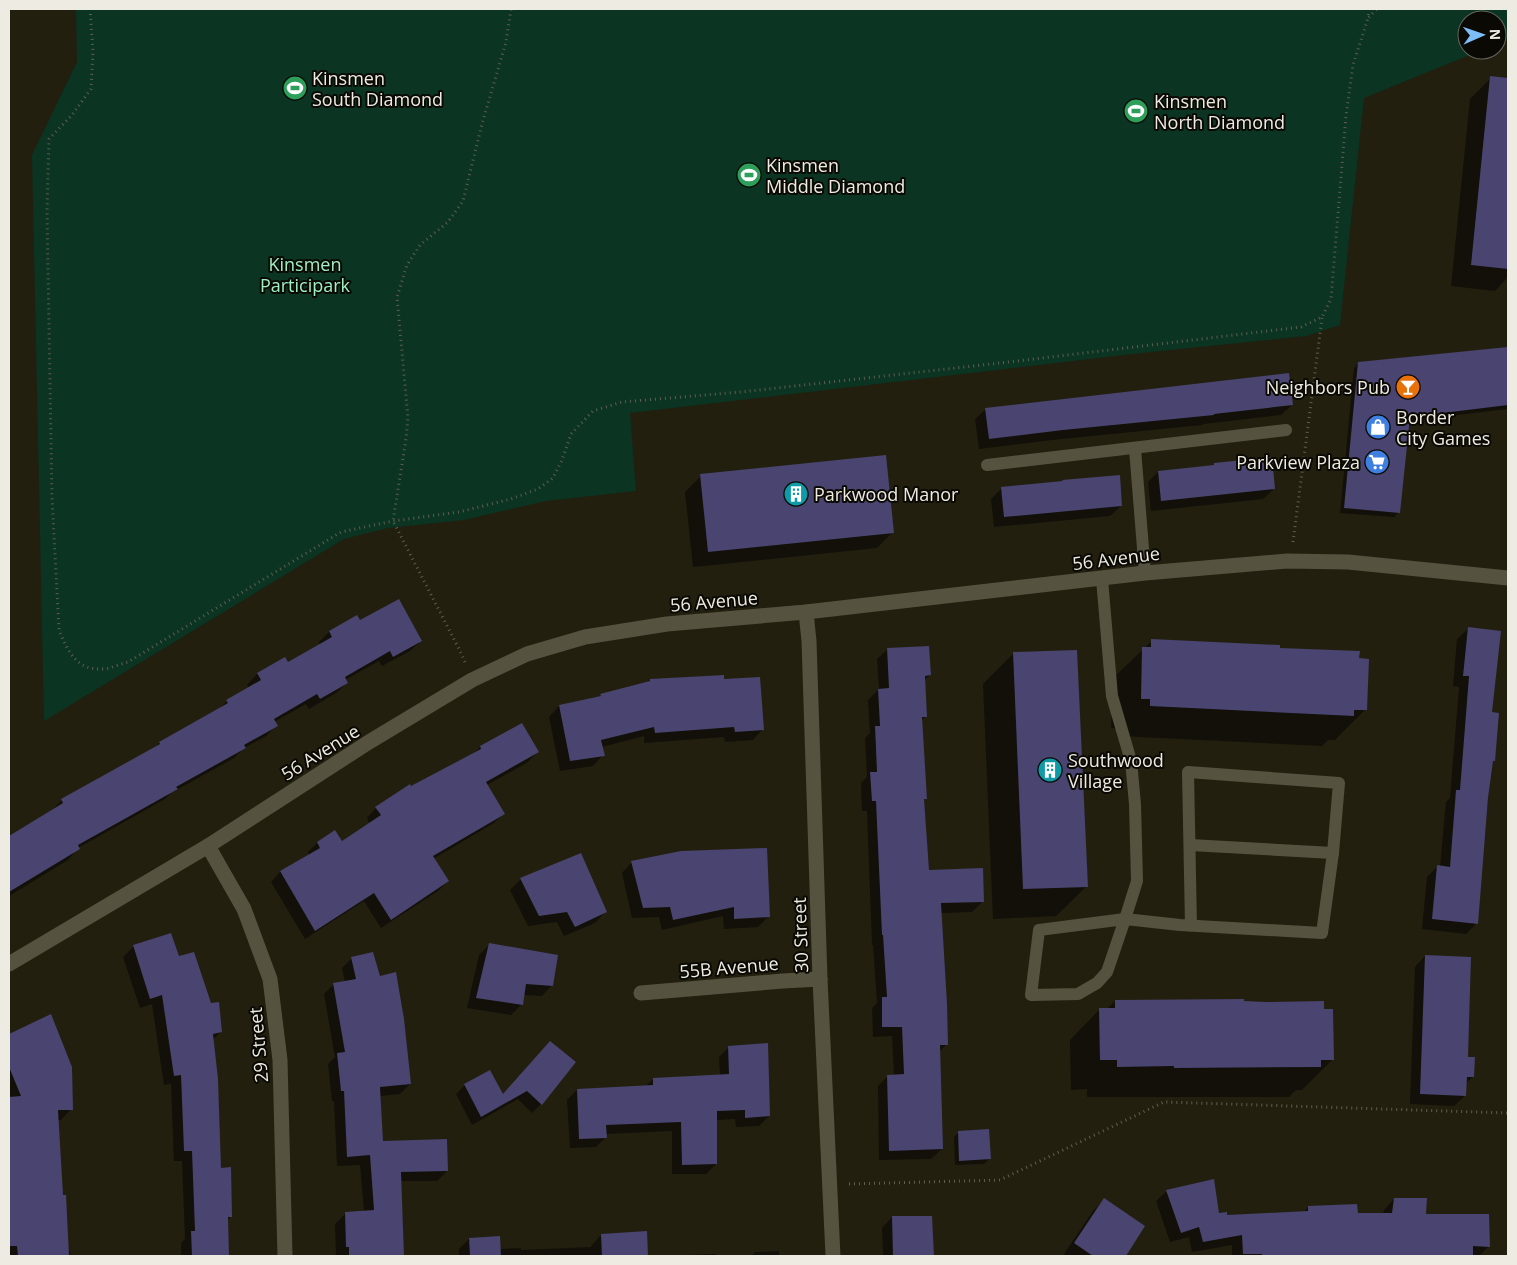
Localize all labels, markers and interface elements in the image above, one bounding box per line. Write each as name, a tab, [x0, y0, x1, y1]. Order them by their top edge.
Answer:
north arrow	[1457, 10, 1507, 60]
text: N	[1486, 29, 1505, 41]
place label: Kinsmen South Diamond	[312, 66, 443, 111]
sports icon: Kinsmen South Diamond	[282, 75, 308, 101]
place label: Kinsmen North Diamond	[1154, 89, 1285, 134]
sports icon: Kinsmen North Diamond	[1123, 98, 1149, 124]
place label: Kinsmen Middle Diamond	[766, 153, 905, 198]
sports icon: Kinsmen Middle Diamond	[736, 162, 762, 188]
park label: Kinsmen Participark	[260, 252, 351, 297]
bar icon: Neighbors Pub	[1395, 374, 1421, 400]
place label: Neighbors Pub	[1266, 375, 1390, 399]
place label: Border City Games	[1396, 405, 1490, 450]
shop icon: Border City Games	[1365, 414, 1391, 440]
supermarket icon: Parkview Plaza	[1364, 449, 1390, 475]
place label: Parkview Plaza	[1236, 450, 1360, 474]
building icon: Parkwood Manor	[783, 481, 809, 507]
place label: Parkwood Manor	[814, 482, 959, 506]
street label: 56 Avenue	[1071, 541, 1161, 575]
street label: 56 Avenue	[669, 585, 759, 617]
street label: 56 Avenue	[276, 719, 364, 785]
place label: Southwood Village	[1068, 748, 1164, 793]
building icon: Southwood Village	[1037, 757, 1063, 783]
street label: 30 Street	[787, 897, 813, 973]
street label: 55B Avenue	[678, 951, 780, 983]
street label: 29 Street	[243, 1006, 273, 1084]

